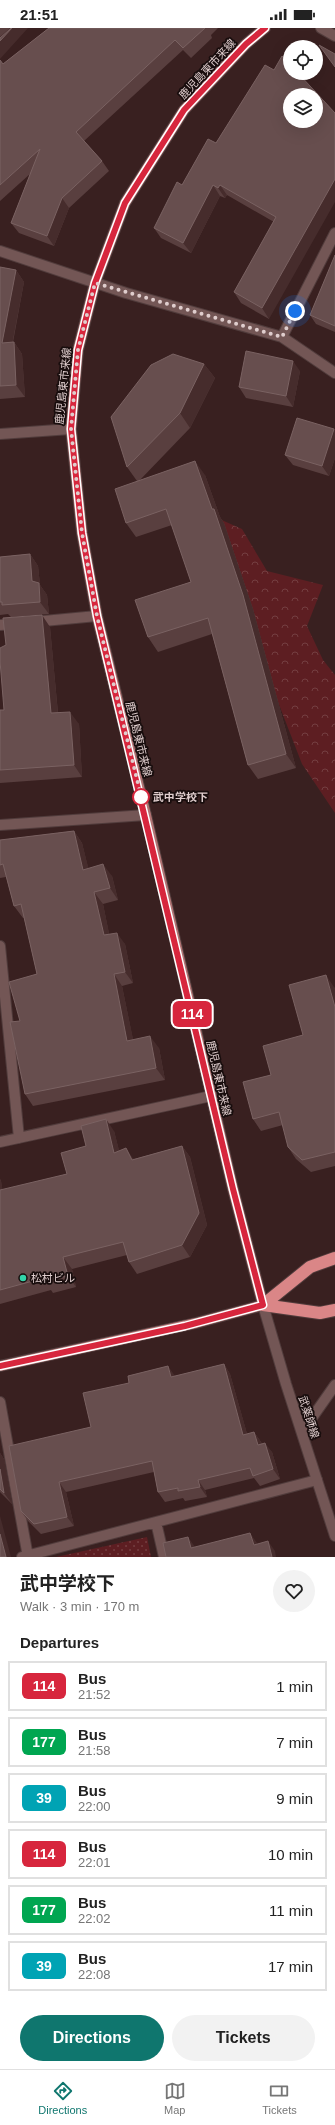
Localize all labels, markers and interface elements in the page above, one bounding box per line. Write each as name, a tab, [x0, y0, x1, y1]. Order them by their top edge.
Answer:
text: 21:51	[20, 6, 58, 23]
street label: 鹿児島東市来線	[176, 37, 238, 101]
map controls	[283, 40, 323, 128]
button: locate	[283, 40, 323, 80]
button: layers	[283, 88, 323, 128]
your location	[285, 301, 305, 321]
street label: 鹿児島東市来線	[53, 347, 73, 425]
street label: 鹿児島東市来線	[124, 700, 154, 778]
marker: 武中学校下	[132, 788, 150, 806]
place label: 武中学校下	[153, 791, 208, 803]
line badge: 114	[169, 1001, 215, 1027]
text: 114	[181, 1006, 203, 1022]
street label: 鹿児島東市来線	[204, 1039, 234, 1117]
place label: 松村ビル	[31, 1272, 75, 1284]
marker: 松村ビル	[18, 1273, 28, 1283]
street label: 武薬師線	[296, 1394, 322, 1440]
button: heart	[273, 1570, 315, 1612]
text: 武中学校下	[20, 1573, 115, 1594]
text: Walk · 3 min · 170 m	[20, 1599, 139, 1614]
text: Departures	[20, 1634, 99, 1651]
text: Bus	[78, 1670, 106, 1687]
text: 114	[33, 1678, 55, 1694]
text: 1 min	[276, 1678, 313, 1695]
text: 21:52	[78, 1687, 111, 1702]
text: Bus	[78, 1726, 106, 1743]
text: 177	[32, 1734, 56, 1750]
text: 7 min	[276, 1734, 313, 1751]
text: 21:58	[78, 1743, 111, 1758]
text: Bus	[78, 1782, 106, 1799]
text: 39	[36, 1790, 52, 1806]
text: 9 min	[276, 1790, 313, 1807]
text: 22:00	[78, 1799, 111, 1814]
text: Bus	[78, 1838, 106, 1855]
text: 114	[33, 1846, 55, 1862]
text: 10 min	[268, 1846, 313, 1863]
text: 22:01	[78, 1855, 111, 1870]
text: Bus	[78, 1894, 106, 1911]
text: 177	[32, 1902, 56, 1918]
text: 11 min	[269, 1902, 313, 1919]
text: 22:02	[78, 1911, 111, 1926]
text: Bus	[78, 1950, 106, 1967]
text: 39	[36, 1958, 52, 1974]
text: 17 min	[268, 1958, 313, 1975]
text: 22:08	[78, 1967, 111, 1982]
button: Directions	[20, 2015, 164, 2061]
button: Tickets	[172, 2015, 315, 2061]
tab: Directions	[38, 2080, 87, 2116]
tab: Map	[164, 2080, 186, 2116]
tab: Tickets	[262, 2080, 297, 2116]

